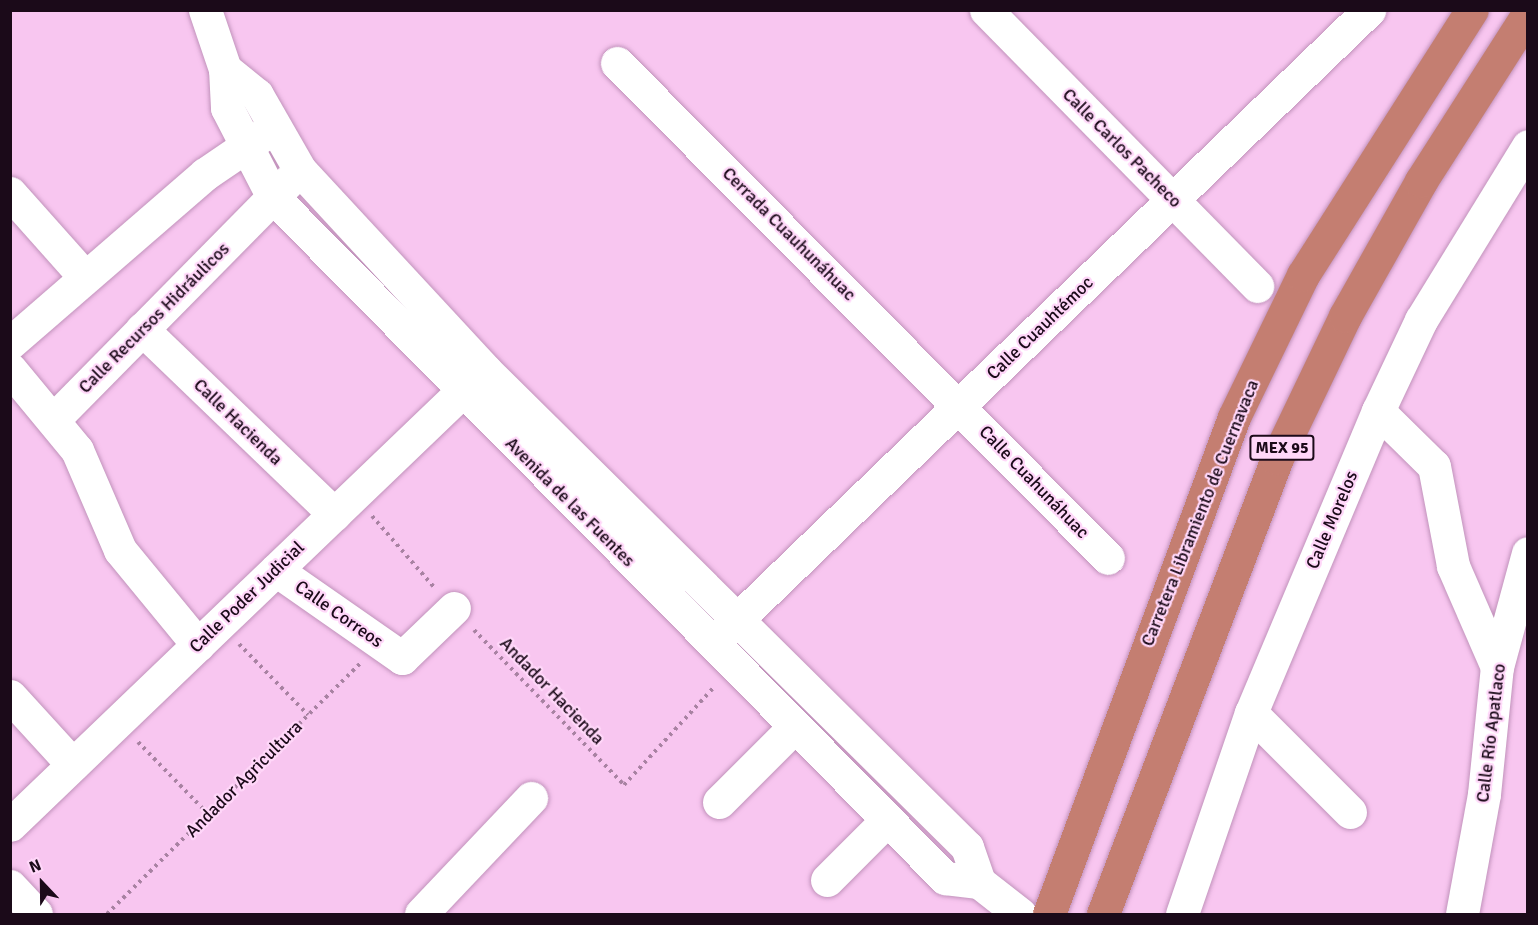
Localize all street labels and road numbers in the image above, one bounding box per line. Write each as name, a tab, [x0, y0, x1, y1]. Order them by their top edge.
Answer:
street label: Calle Carlos Pacheco	[1058, 84, 1186, 212]
street label: Cerrada Cuauhunáhuac	[718, 163, 860, 305]
street label: Calle Recursos Hidráulicos	[74, 238, 234, 398]
street label: Calle Cuauhtémoc	[982, 272, 1098, 384]
street label: Calle Hacienda	[189, 374, 287, 470]
street label: Carretera Libramiento de Cuernavaca	[1137, 377, 1263, 649]
street label: Calle Cuahunáhuac	[975, 421, 1093, 543]
street label: Avenida de las Fuentes	[501, 433, 639, 571]
road number: MEX 95	[1249, 435, 1315, 461]
street label: Calle Morelos	[1302, 468, 1362, 572]
street label: Calle Poder Judicial	[185, 537, 309, 657]
street label: Calle Correos	[291, 576, 387, 652]
street label: Andador Hacienda	[495, 633, 609, 749]
street label: Calle Río Apatlaco	[1472, 662, 1510, 804]
street label: Andador Agricultura	[181, 716, 307, 842]

